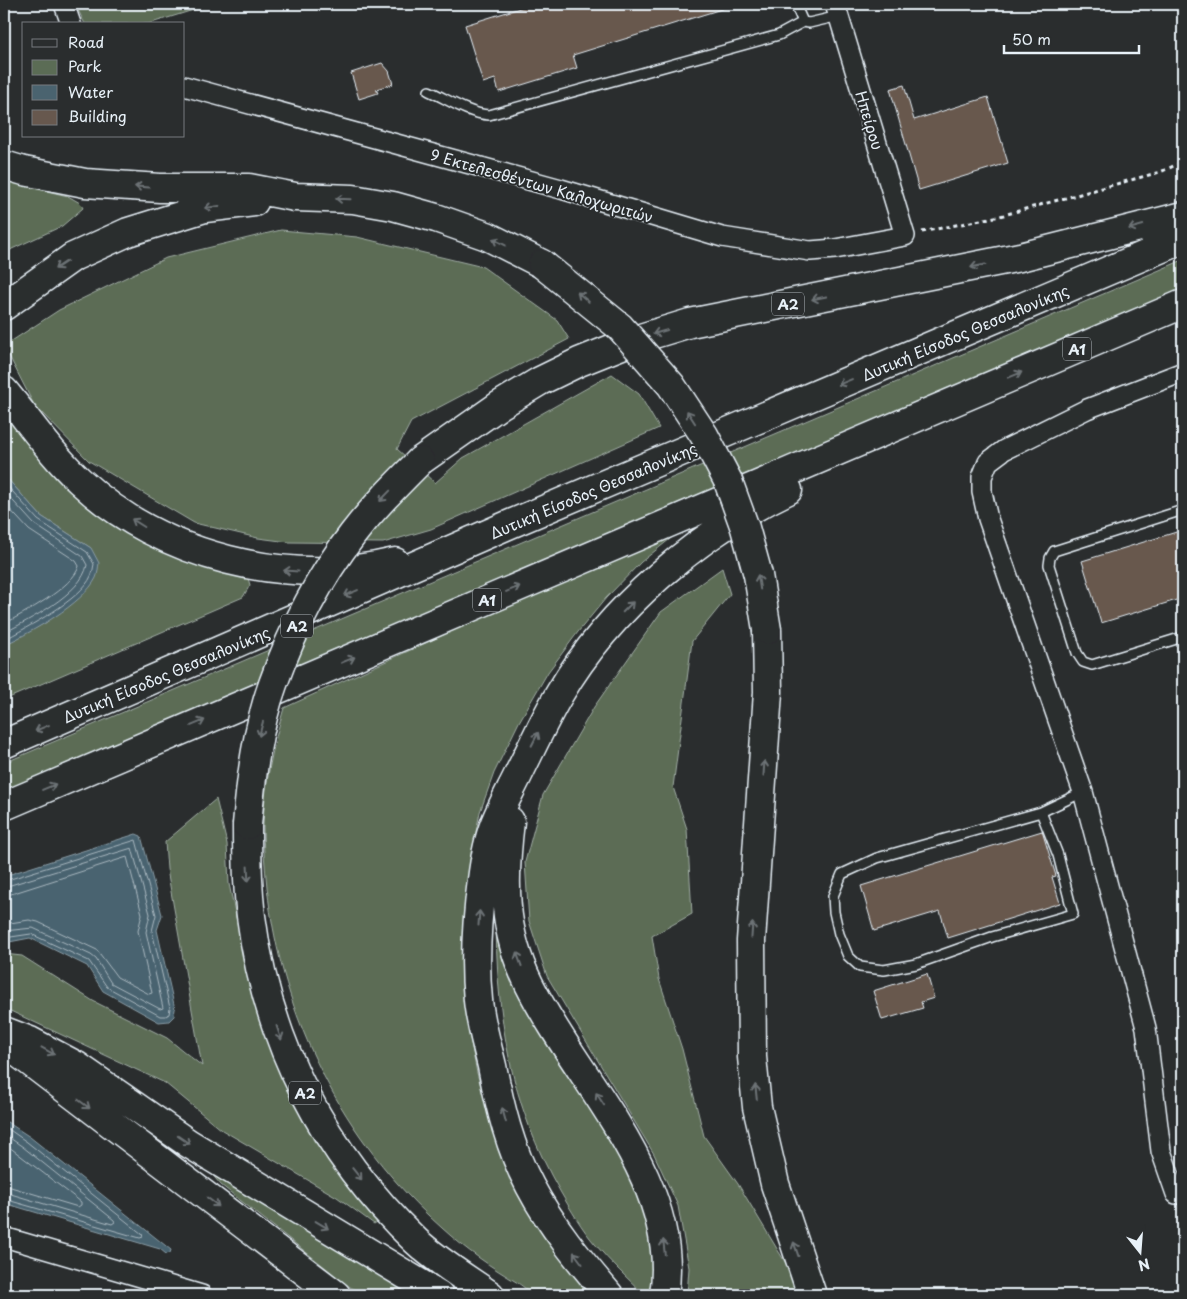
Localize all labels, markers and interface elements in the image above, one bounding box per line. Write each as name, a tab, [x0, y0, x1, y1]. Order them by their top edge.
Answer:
legend	[22, 22, 185, 138]
scale bar	[1004, 22, 1140, 54]
text: 50 m	[1012, 27, 1051, 50]
text: Road	[68, 30, 104, 53]
text: Park	[68, 54, 102, 77]
text: Water	[68, 80, 113, 103]
street label: Ηπείρου	[850, 88, 890, 152]
text: Building	[68, 104, 127, 127]
street label: 9 Εκτελεσθέντων Καλοχωριτών	[428, 142, 656, 228]
one-way arrow	[135, 182, 151, 191]
one-way arrow	[335, 194, 352, 204]
one-way arrow	[205, 203, 221, 213]
one-way arrow	[1128, 223, 1144, 233]
one-way arrow	[491, 237, 506, 247]
one-way arrow	[55, 260, 69, 270]
one-way arrow	[970, 261, 986, 271]
street label: Δυτική Είσοδος Θεσσαλονίκης	[858, 278, 1072, 386]
one-way arrow	[577, 291, 590, 302]
road number: Α2	[772, 292, 804, 316]
one-way arrow	[811, 293, 827, 303]
one-way arrow	[652, 328, 668, 338]
road number: Α1	[1063, 338, 1091, 360]
one-way arrow	[1007, 370, 1022, 379]
one-way arrow	[838, 378, 853, 388]
one-way arrow	[686, 410, 696, 424]
street label: Δυτική Είσοδος Θεσσαλονίκης	[486, 436, 700, 544]
one-way arrow	[379, 490, 391, 502]
one-way arrow	[131, 517, 145, 527]
one-way arrow	[284, 566, 300, 575]
one-way arrow	[754, 574, 764, 590]
one-way arrow	[505, 583, 520, 593]
road number: Α1	[473, 588, 501, 612]
one-way arrow	[344, 589, 359, 599]
one-way arrow	[621, 601, 633, 613]
road number: Α2	[281, 614, 313, 638]
street label: Δυτική Είσοδος Θεσσαλονίκης	[59, 620, 273, 728]
one-way arrow	[340, 654, 355, 663]
one-way arrow	[190, 718, 205, 728]
one-way arrow	[256, 721, 265, 737]
one-way arrow	[35, 723, 50, 733]
one-way arrow	[530, 732, 540, 747]
one-way arrow	[759, 760, 768, 776]
one-way arrow	[41, 782, 56, 791]
one-way arrow	[243, 866, 252, 882]
one-way arrow	[474, 910, 484, 926]
one-way arrow	[747, 922, 756, 938]
one-way arrow	[514, 951, 524, 967]
one-way arrow	[275, 1024, 284, 1040]
one-way arrow	[41, 1046, 56, 1056]
road number: Α2	[289, 1082, 321, 1104]
one-way arrow	[751, 1084, 761, 1100]
one-way arrow	[595, 1092, 606, 1106]
one-way arrow	[77, 1099, 91, 1109]
one-way arrow	[498, 1107, 508, 1123]
one-way arrow	[177, 1135, 191, 1145]
one-way arrow	[351, 1168, 362, 1181]
one-way arrow	[206, 1197, 219, 1208]
one-way arrow	[315, 1220, 329, 1230]
north arrow	[1114, 1226, 1164, 1276]
one-way arrow	[659, 1239, 669, 1255]
one-way arrow	[791, 1242, 800, 1258]
one-way arrow	[573, 1251, 583, 1265]
text: N	[1136, 1253, 1152, 1277]

